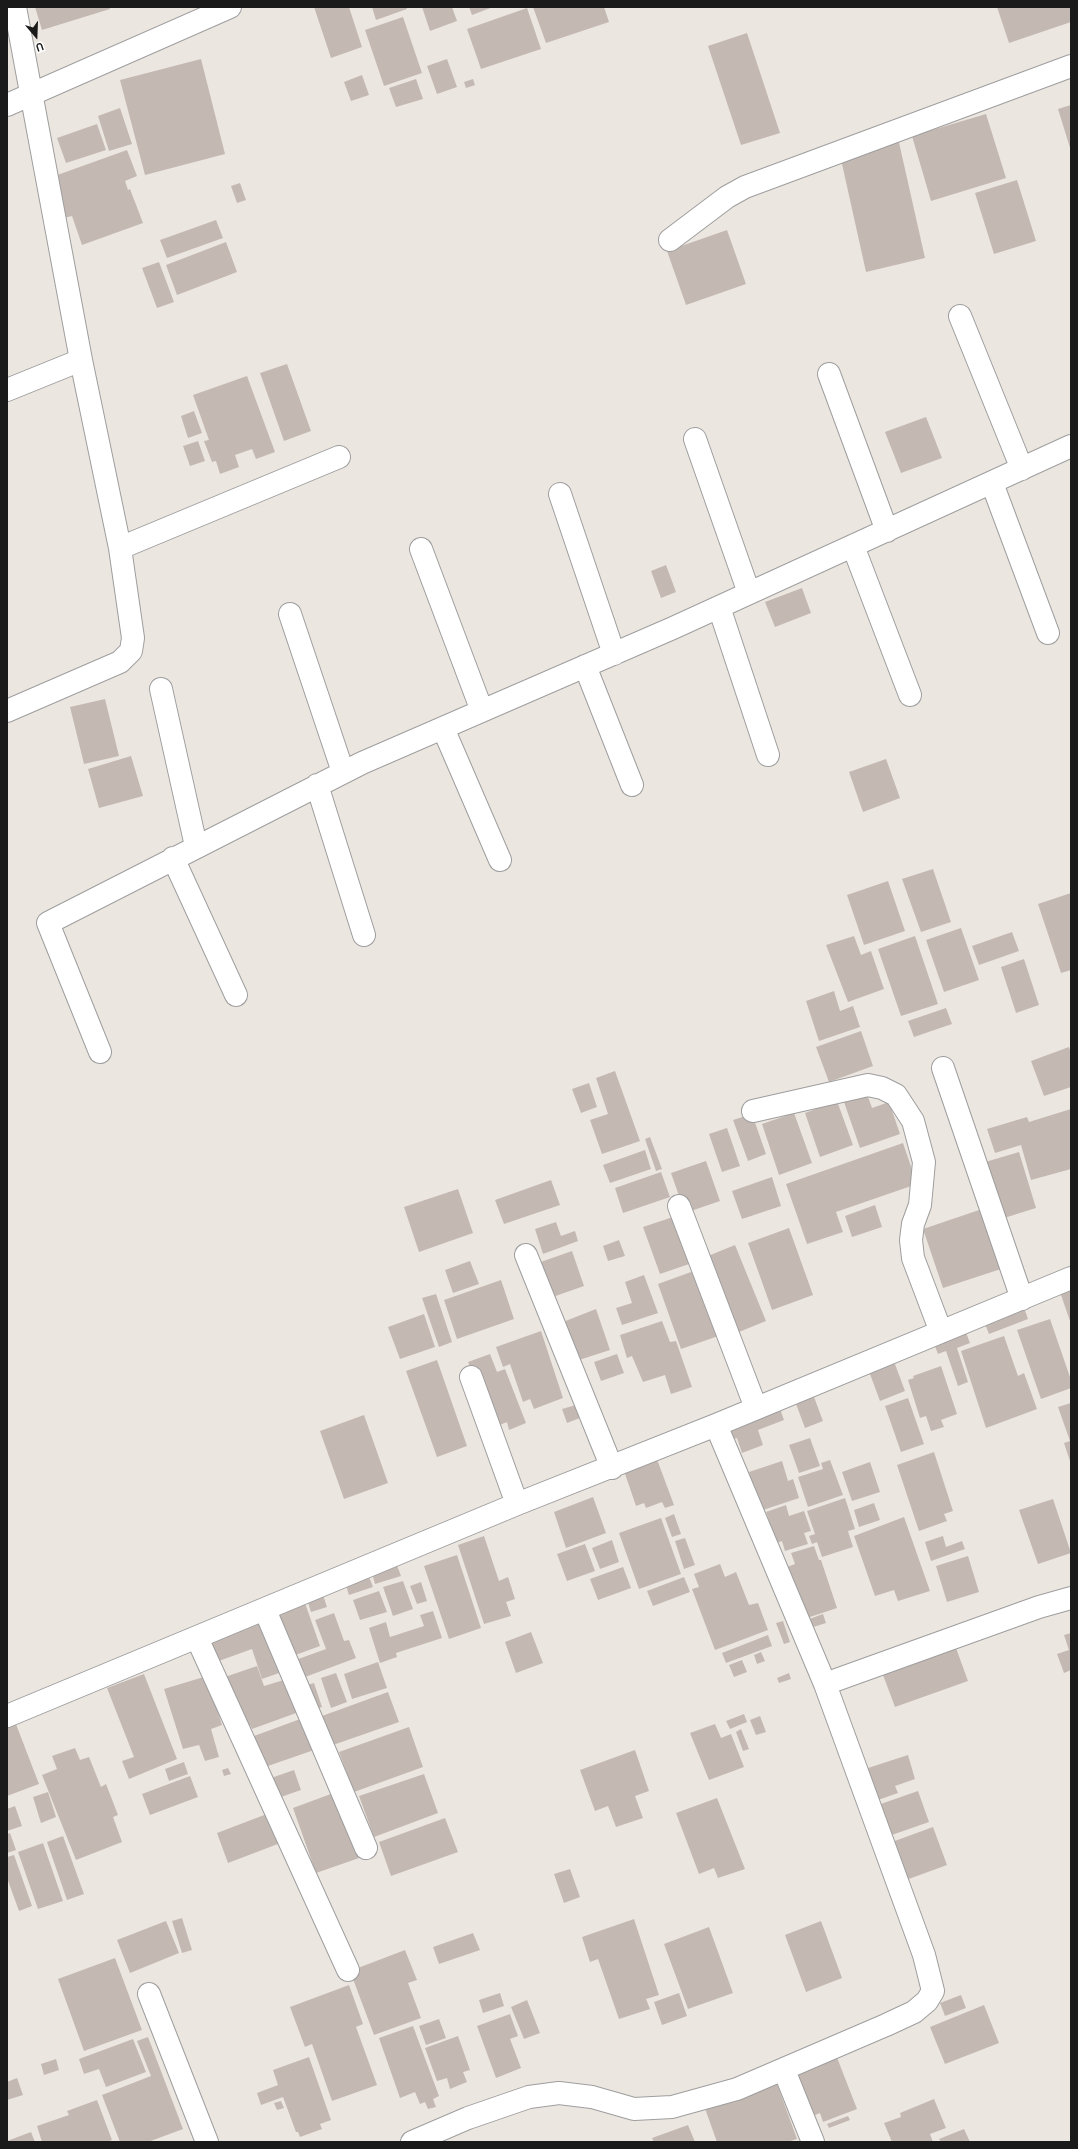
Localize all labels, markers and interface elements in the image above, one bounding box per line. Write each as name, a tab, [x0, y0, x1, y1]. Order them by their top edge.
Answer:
north arrow	[16, 16, 56, 56]
text: U	[34, 40, 46, 55]

